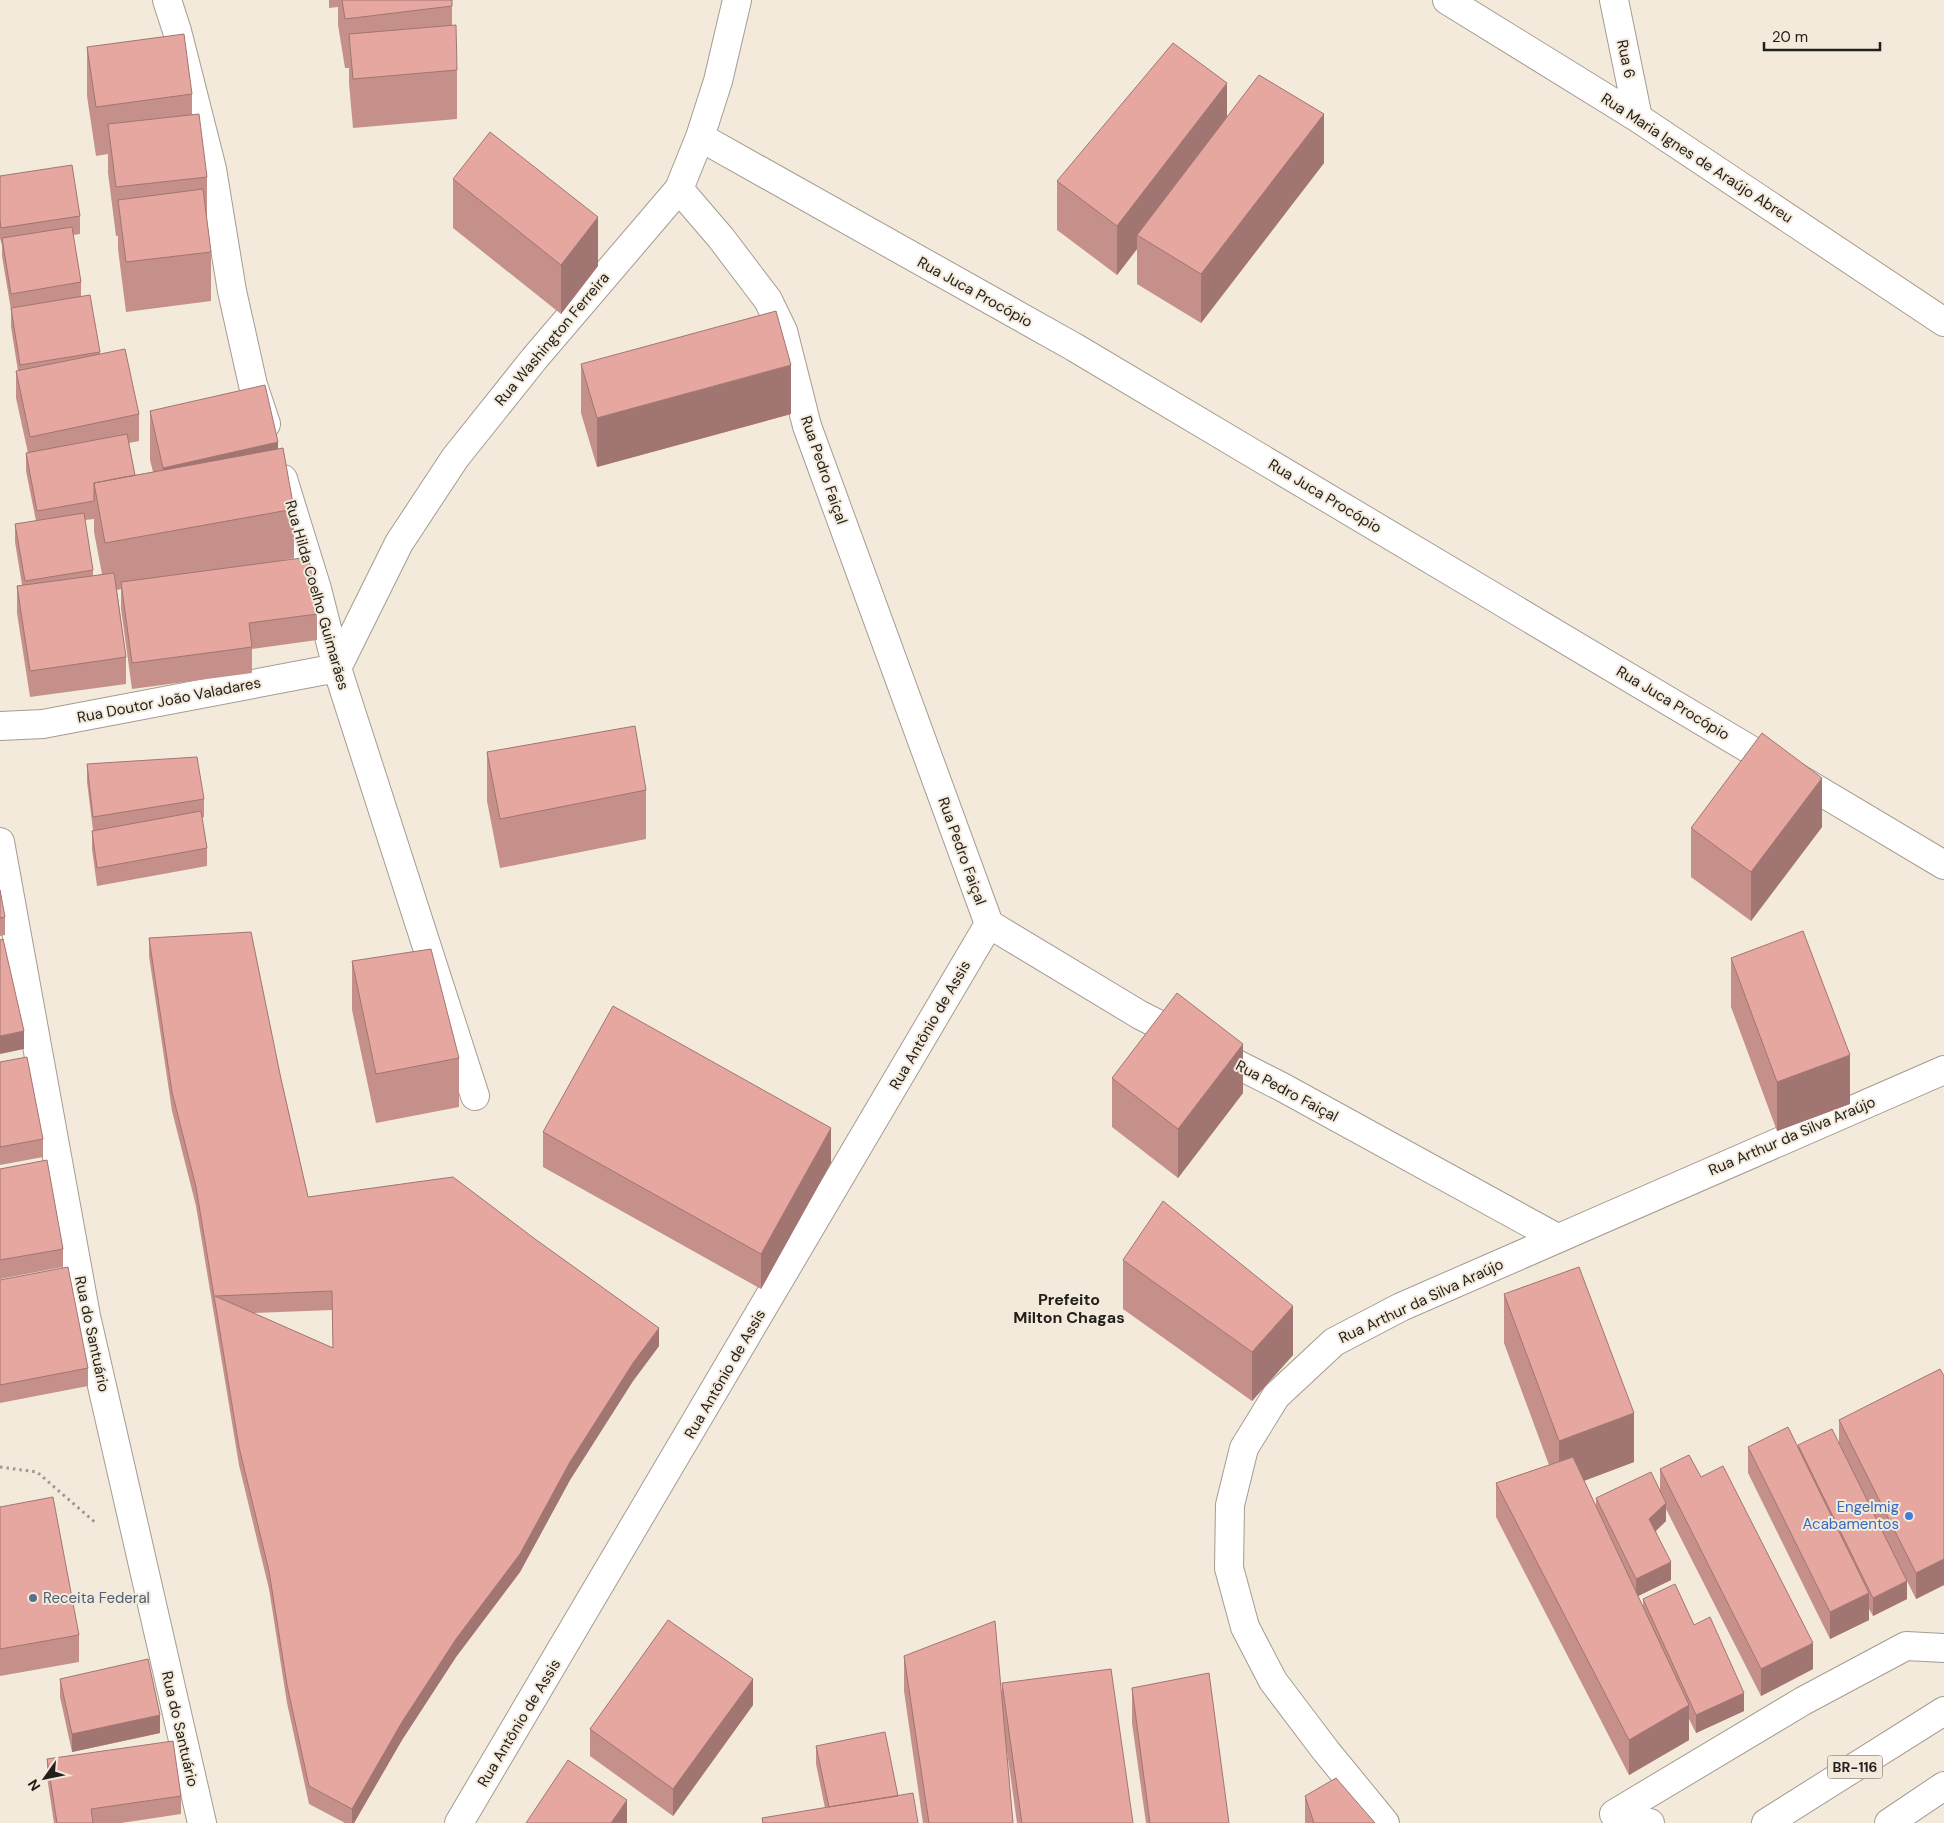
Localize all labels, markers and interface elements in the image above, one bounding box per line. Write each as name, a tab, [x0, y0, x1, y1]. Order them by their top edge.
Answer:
scale bar	[1764, 20, 1880, 52]
text: 20 m	[1772, 27, 1808, 47]
street label: Rua 6	[1612, 38, 1640, 80]
street label: Rua Maria Ignes de Araújo Abreu	[1597, 88, 1797, 228]
street label: Rua Juca Procópio	[914, 252, 1036, 332]
street label: Rua Washington Ferreira	[490, 268, 614, 410]
street label: Rua Pedro Faiçal	[796, 413, 852, 527]
street label: Rua Juca Procópio	[1265, 454, 1385, 538]
street label: Rua Hilda Coelho Guimarães	[280, 498, 354, 692]
street label: Rua Juca Procópio	[1613, 661, 1733, 745]
street label: Rua Doutor João Valadares	[75, 672, 263, 728]
street label: Rua Pedro Faiçal	[933, 794, 991, 908]
street label: Rua Antônio de Assis	[885, 957, 975, 1093]
street label: Rua Pedro Faiçal	[1232, 1056, 1342, 1126]
street label: Rua Arthur da Silva Araújo	[1705, 1092, 1879, 1180]
street label: Rua Arthur da Silva Araújo	[1335, 1254, 1507, 1348]
street label: Rua do Santuário	[70, 1274, 114, 1394]
district label: Prefeito Milton Chagas	[1013, 1289, 1125, 1328]
street label: Rua Antônio de Assis	[680, 1306, 770, 1442]
place label: Engelmig Acabamentos	[1803, 1497, 1899, 1534]
marker: Engelmig Acabamentos	[1903, 1510, 1915, 1522]
place label: Receita Federal	[43, 1588, 150, 1608]
marker: Receita Federal	[27, 1592, 39, 1604]
street label: Rua Antônio de Assis	[473, 1655, 565, 1791]
street label: Rua do Santuário	[157, 1669, 203, 1789]
north arrow	[20, 1753, 70, 1803]
road number: BR-116	[1828, 1755, 1882, 1778]
text: N	[24, 1776, 44, 1794]

